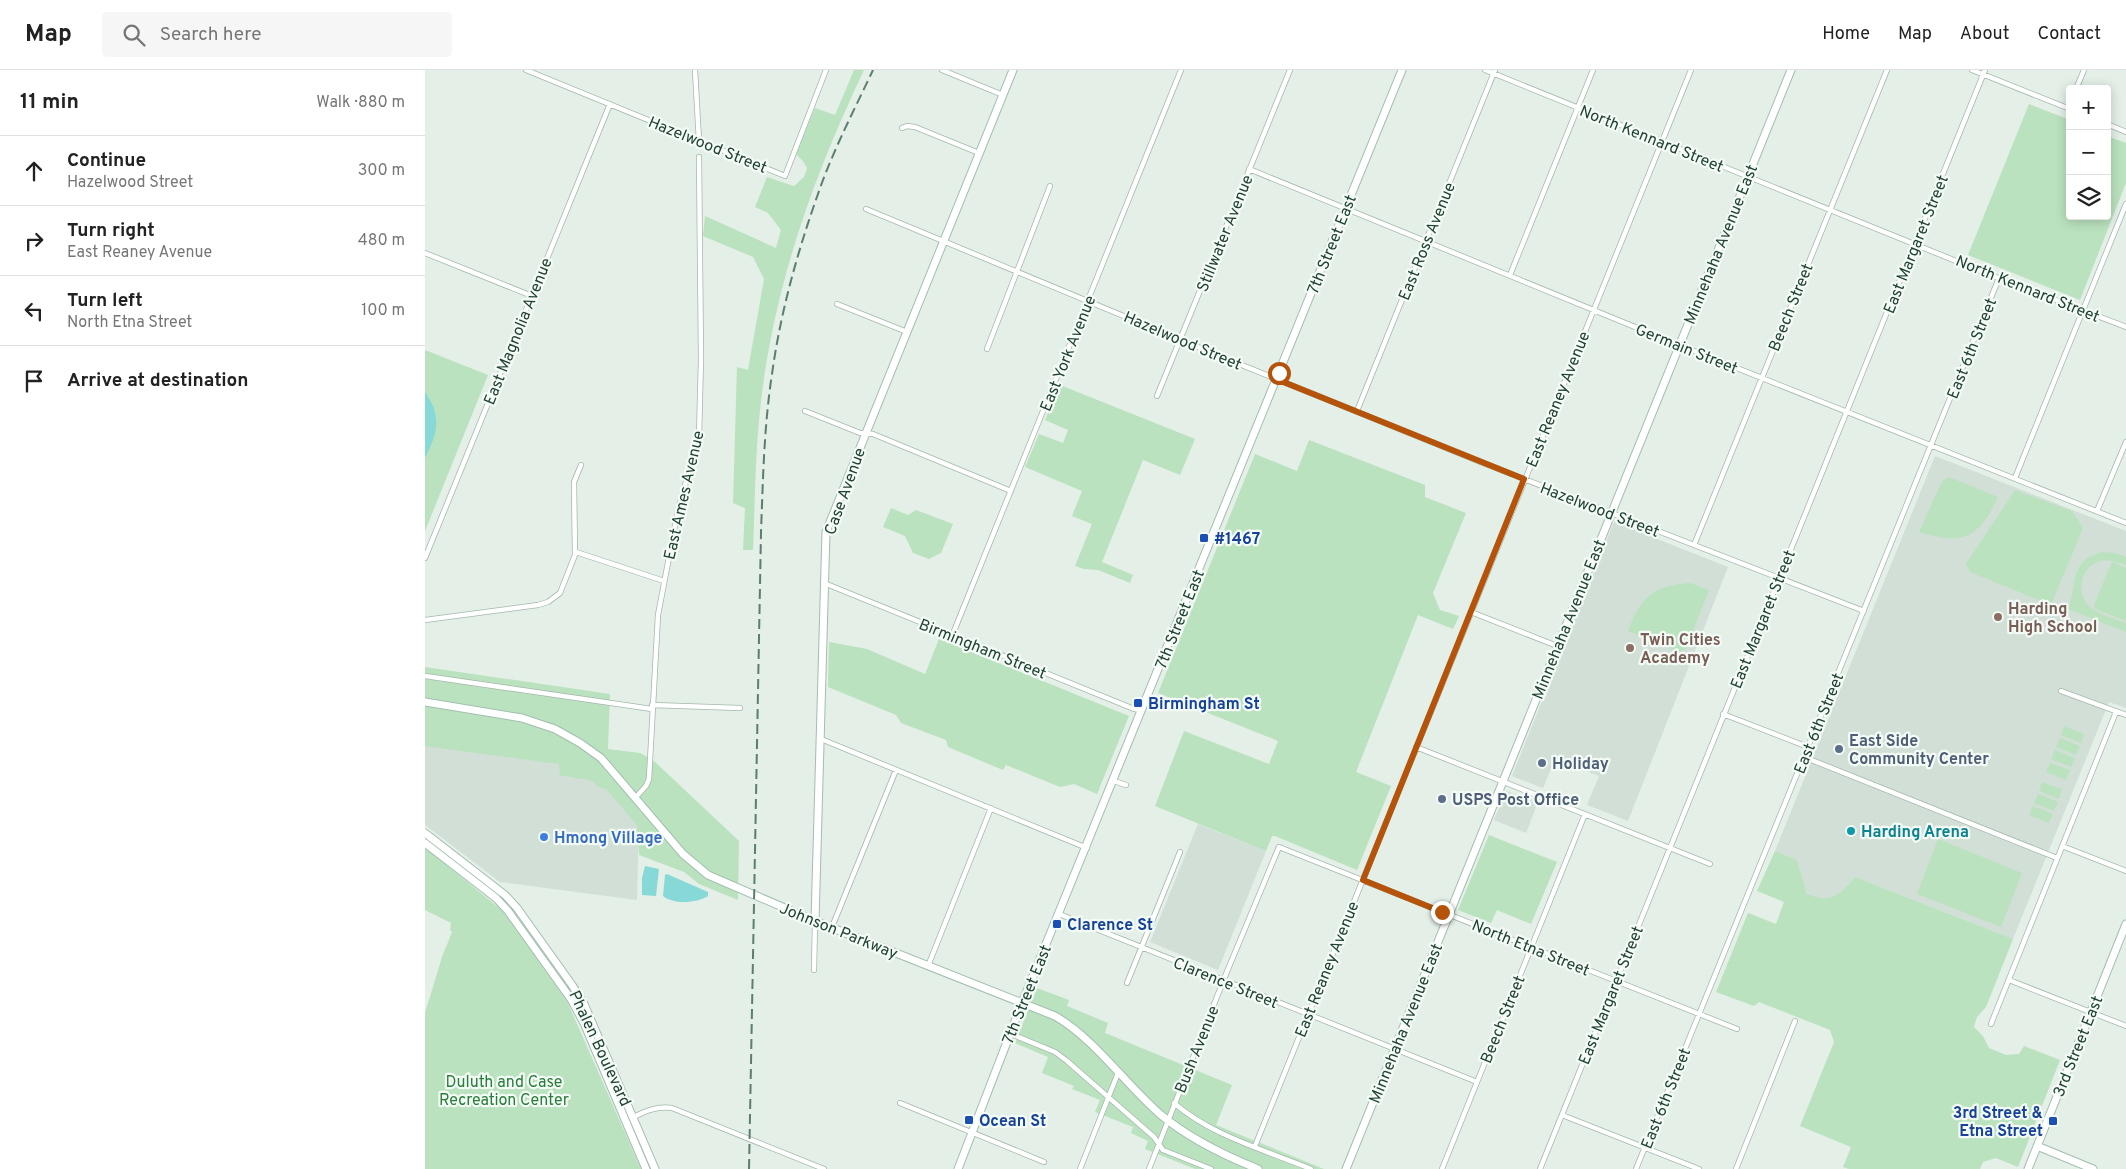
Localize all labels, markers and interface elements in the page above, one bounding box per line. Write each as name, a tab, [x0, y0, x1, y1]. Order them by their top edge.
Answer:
search box	[102, 12, 452, 57]
text: Map	[25, 20, 72, 50]
icon: search	[120, 21, 148, 49]
text: Search here	[160, 23, 261, 47]
text: Home	[1822, 23, 1870, 46]
text: Map	[1898, 23, 1932, 46]
text: About	[1960, 23, 2009, 46]
text: Contact	[2037, 23, 2101, 46]
map controls	[2066, 85, 2111, 220]
button: +	[2066, 85, 2111, 130]
text: 11 min	[20, 89, 79, 116]
text: Walk · 880 m	[316, 93, 405, 113]
street label: North Kennard Street	[1576, 102, 1726, 178]
street label: Hazelwood Street	[645, 113, 770, 179]
button: −	[2066, 130, 2111, 175]
text: Continue	[67, 149, 146, 173]
icon: ahead	[20, 157, 48, 185]
text: 300 m	[358, 161, 405, 181]
street label: Minnehaha Avenue East	[1681, 162, 1763, 328]
street label: Stillwater Avenue	[1193, 172, 1258, 295]
street label: East Margaret Street	[1880, 172, 1954, 317]
text: Hazelwood Street	[67, 173, 193, 193]
button: layers	[2066, 175, 2111, 220]
street label: East Ross Avenue	[1395, 180, 1461, 304]
street label: 7th Street East	[1304, 192, 1362, 297]
text: Turn right	[67, 219, 155, 243]
icon: right	[20, 227, 48, 255]
text: 480 m	[358, 231, 405, 251]
text: East Reaney Avenue	[67, 243, 212, 263]
street label: North Kennard Street	[1952, 252, 2102, 328]
street label: East Magnolia Avenue	[480, 255, 557, 408]
street label: Beech Street	[1765, 261, 1819, 355]
text: Turn left	[67, 289, 143, 313]
street label: East York Avenue	[1036, 293, 1101, 415]
street label: East 6th Street	[1944, 295, 2002, 402]
icon: left	[20, 297, 48, 325]
text: 100 m	[361, 301, 405, 321]
street label: Hazelwood Street	[1120, 308, 1244, 376]
text: North Etna Street	[67, 313, 192, 333]
street label: Germain Street	[1632, 320, 1740, 380]
street label: East Reaney Avenue	[1522, 329, 1595, 471]
route start	[1268, 362, 1291, 385]
icon: arrive	[20, 367, 48, 395]
text: Arrive at destination	[67, 369, 248, 393]
street label: East Ames Avenue	[660, 429, 710, 562]
street label: Case Avenue	[821, 445, 871, 538]
street label: Hazelwood Street	[1537, 479, 1662, 543]
place label: #1467	[1214, 530, 1260, 550]
marker: #1467	[1198, 532, 1210, 544]
street label: Minnehaha Avenue East	[1529, 537, 1611, 703]
street label: East Margaret Street	[1727, 547, 1801, 692]
street label: 7th Street East	[1152, 567, 1210, 672]
place label: Harding High School	[2008, 600, 2097, 638]
marker: Harding High School	[1992, 611, 2004, 623]
street label: Birmingham Street	[916, 615, 1049, 685]
place label: Twin Cities Academy	[1640, 631, 1721, 669]
marker: Twin Cities Academy	[1624, 642, 1636, 654]
street label: East 6th Street	[1791, 670, 1849, 777]
place label: Birmingham St	[1148, 695, 1260, 715]
marker: Birmingham St	[1132, 697, 1144, 709]
place label: East Side Community Center	[1849, 732, 1989, 770]
marker: East Side Community Center	[1833, 743, 1845, 755]
place label: Holiday	[1552, 755, 1609, 775]
marker: Holiday	[1536, 757, 1548, 769]
place label: USPS Post Office	[1452, 791, 1579, 811]
marker: USPS Post Office	[1436, 793, 1448, 805]
place label: Harding Arena	[1861, 823, 1969, 843]
marker: Harding Arena	[1845, 825, 1857, 837]
place label: Hmong Village	[554, 829, 663, 849]
marker: Hmong Village	[538, 831, 550, 843]
street label: Johnson Parkway	[776, 899, 900, 965]
street label: East Reaney Avenue	[1291, 899, 1364, 1041]
route end	[1431, 901, 1454, 924]
place label: Clarence St	[1067, 916, 1153, 936]
street label: North Etna Street	[1468, 916, 1592, 982]
marker: Clarence St	[1051, 918, 1063, 930]
street label: East Margaret Street	[1575, 923, 1649, 1068]
street label: Minnehaha Avenue East	[1366, 941, 1448, 1107]
street label: 7th Street East	[999, 942, 1057, 1047]
street label: Clarence Street	[1170, 954, 1281, 1014]
street label: Beech Street	[1477, 973, 1531, 1067]
street label: Phalen Boulevard	[564, 988, 635, 1110]
street label: 3rd Street East	[2049, 993, 2108, 1100]
street label: Bush Avenue	[1171, 1003, 1224, 1096]
street label: East 6th Street	[1638, 1045, 1696, 1152]
park label: Duluth and Case Recreation Center	[439, 1073, 569, 1111]
place label: 3rd Street & Etna Street	[1953, 1104, 2043, 1142]
place label: Ocean St	[979, 1112, 1046, 1132]
marker: Ocean St	[963, 1114, 975, 1126]
marker: 3rd Street & Etna Street	[2047, 1115, 2059, 1127]

